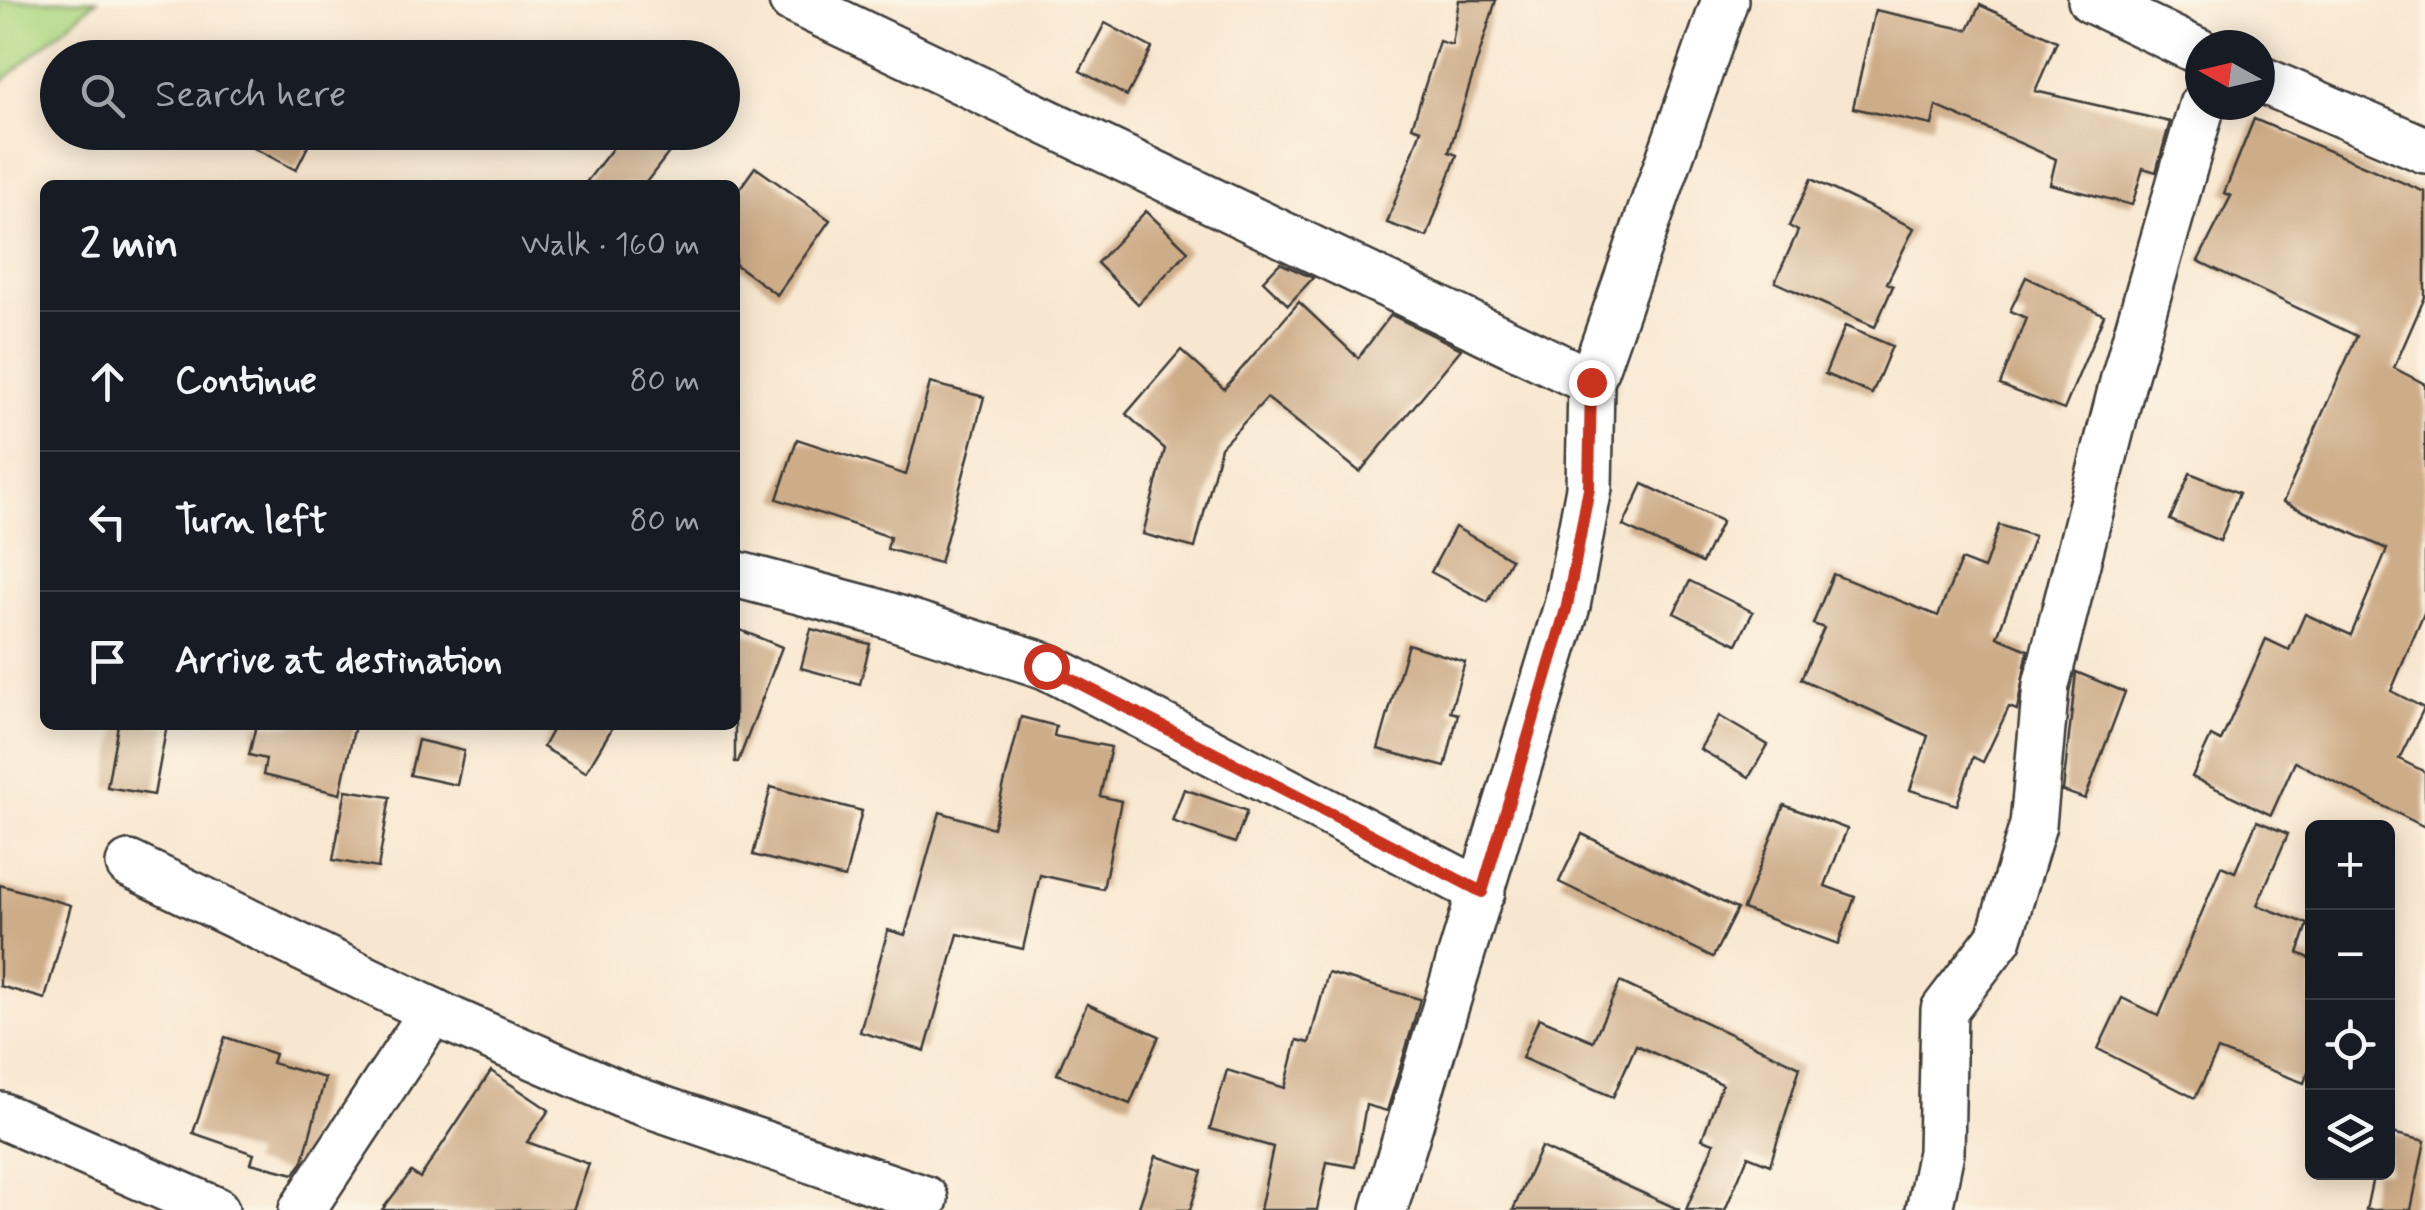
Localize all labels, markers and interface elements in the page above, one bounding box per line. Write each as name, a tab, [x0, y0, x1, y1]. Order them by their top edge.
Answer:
north arrow	[2185, 30, 2275, 120]
search box	[40, 40, 740, 150]
icon: search	[75, 68, 130, 123]
text: Search here	[155, 71, 346, 120]
text: 2 min	[80, 218, 179, 273]
text: Walk · 160 m	[521, 224, 700, 266]
icon: ahead	[80, 354, 135, 409]
text: Continue	[175, 357, 317, 406]
text: 80 m	[630, 360, 700, 402]
route end	[1569, 360, 1615, 406]
icon: left	[80, 494, 135, 549]
text: Turn left	[175, 497, 327, 546]
text: 80 m	[630, 500, 700, 542]
icon: arrive	[80, 634, 135, 689]
text: Arrive at destination	[175, 637, 502, 686]
route start	[1024, 644, 1070, 690]
map controls	[2305, 820, 2395, 1180]
button: +	[2305, 820, 2395, 910]
button: −	[2305, 910, 2395, 1000]
button: locate	[2305, 1000, 2395, 1090]
button: layers	[2305, 1090, 2395, 1180]

